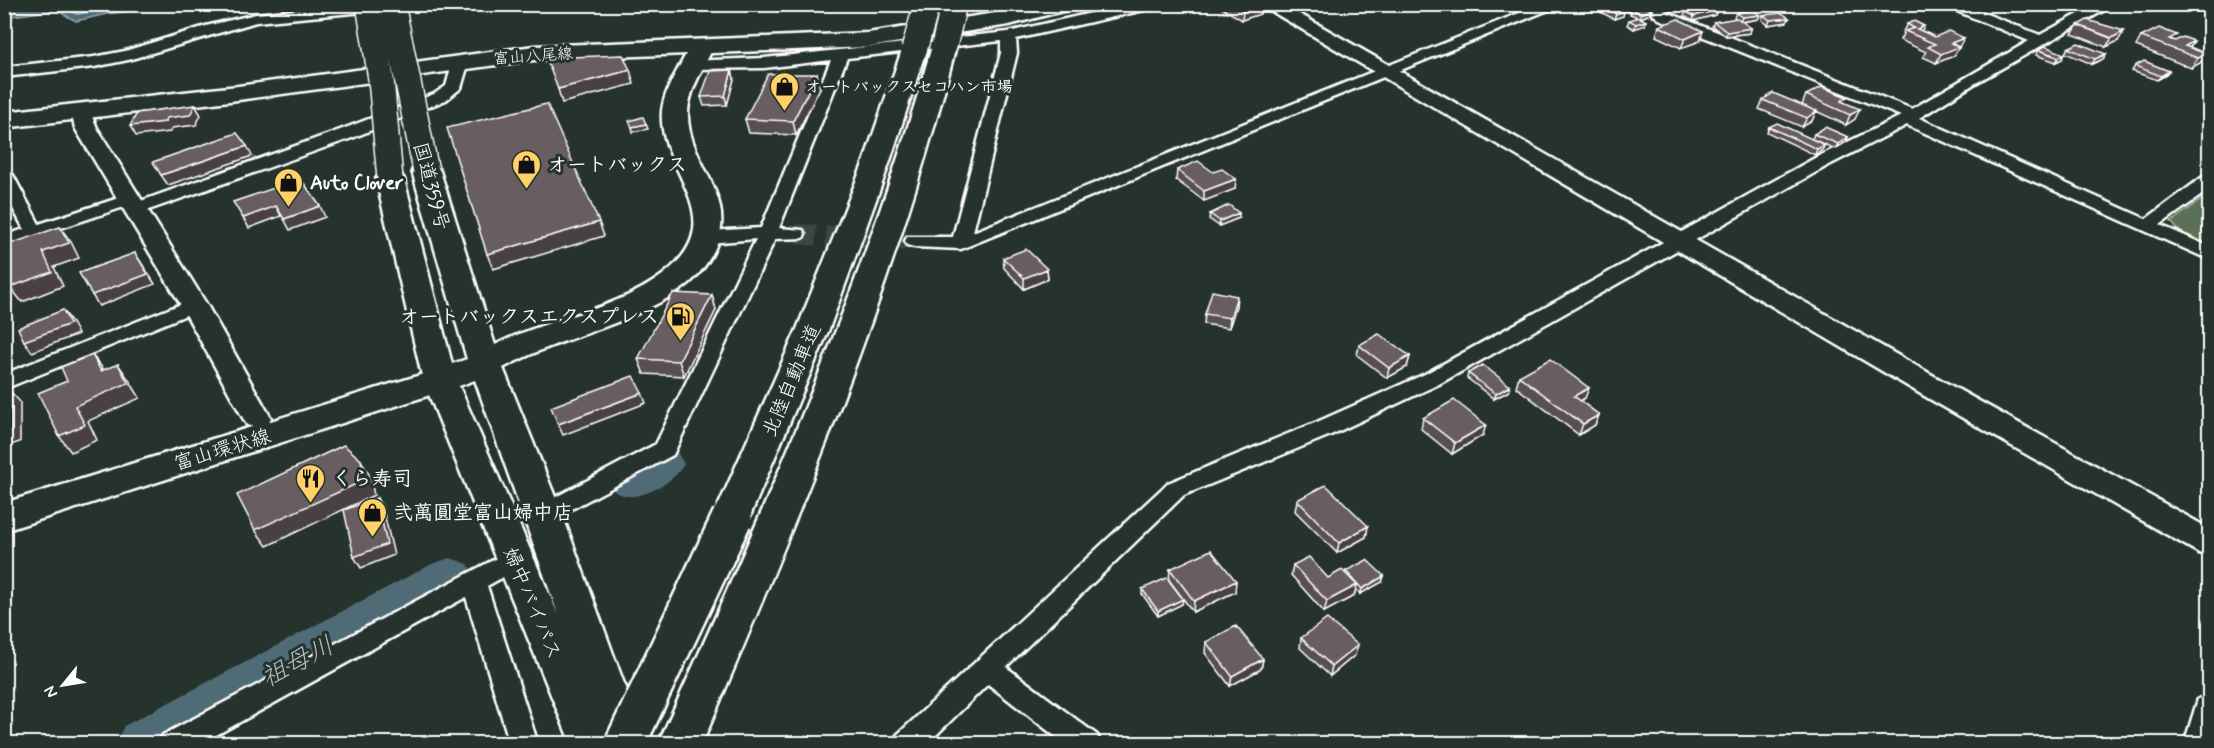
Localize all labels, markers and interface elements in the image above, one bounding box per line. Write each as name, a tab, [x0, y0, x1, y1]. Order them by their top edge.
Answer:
street label: 富山八尾線	[492, 43, 574, 70]
shop icon: オートバックスセコハン市場	[768, 70, 800, 112]
place label: オートバックスセコハン市場	[805, 77, 1013, 98]
street label: 国道359号	[406, 139, 455, 233]
shop icon: オートバックス	[510, 148, 542, 190]
place label: オートバックス	[547, 152, 687, 179]
shop icon: Auto Clover	[273, 166, 305, 208]
place label: Auto Clover	[310, 170, 404, 197]
fuel station icon: オートバックスエクスプレス	[664, 300, 696, 342]
place label: オートバックスエクスプレス	[399, 304, 659, 331]
street label: 北陸自動車道	[757, 320, 828, 441]
street label: 富山環状線	[171, 423, 274, 478]
restaurant icon: くら寿司	[295, 462, 327, 504]
place label: くら寿司	[332, 466, 412, 493]
shop icon: 弐萬圓堂富山婦中店	[356, 496, 388, 538]
place label: 弐萬圓堂富山婦中店	[393, 500, 573, 527]
street label: 婦中バイパス	[496, 543, 567, 664]
water label: 祖母川	[256, 629, 340, 696]
north arrow	[33, 655, 93, 715]
text: N	[40, 682, 63, 702]

